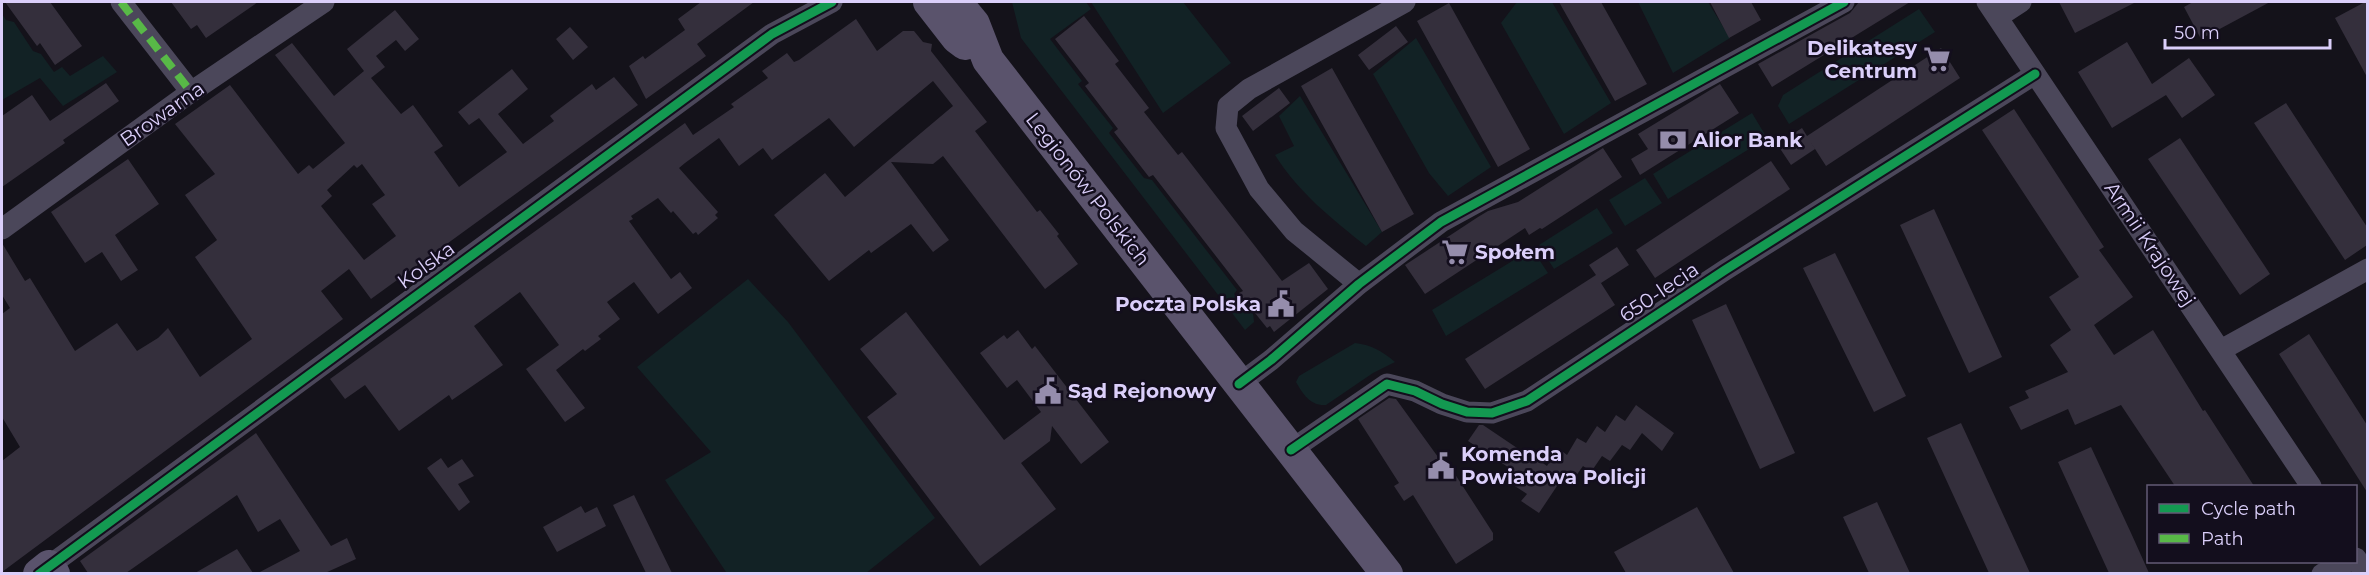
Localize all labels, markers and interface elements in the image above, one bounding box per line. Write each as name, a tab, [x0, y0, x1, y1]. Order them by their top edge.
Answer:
scale bar	[2165, 12, 2330, 50]
text: 50 m	[2174, 22, 2220, 44]
place label: Delikatesy Centrum	[1807, 36, 1918, 83]
supermarket icon: Delikatesy Centrum	[1922, 44, 1952, 74]
street label: Browarna	[115, 76, 209, 152]
street label: Legionów Polskich	[1021, 108, 1155, 270]
bank icon: Alior Bank	[1658, 125, 1688, 155]
place label: Alior Bank	[1692, 128, 1803, 152]
street label: Armii Krajowej	[2100, 177, 2200, 311]
street label: Kolska	[393, 236, 459, 294]
supermarket icon: Społem	[1440, 237, 1470, 267]
place label: Społem	[1475, 240, 1555, 264]
street label: 650-lecia	[1615, 257, 1703, 327]
public building icon: Poczta Polska	[1266, 289, 1296, 319]
place label: Poczta Polska	[1115, 292, 1261, 316]
public building icon: Sąd Rejonowy	[1033, 376, 1063, 406]
place label: Sąd Rejonowy	[1068, 379, 1217, 403]
place label: Komenda Powiatowa Policji	[1461, 442, 1646, 489]
public building icon: Komenda Powiatowa Policji	[1426, 451, 1456, 481]
legend	[2147, 485, 2357, 563]
text: Cycle path	[2201, 498, 2296, 520]
text: Path	[2201, 528, 2244, 550]

